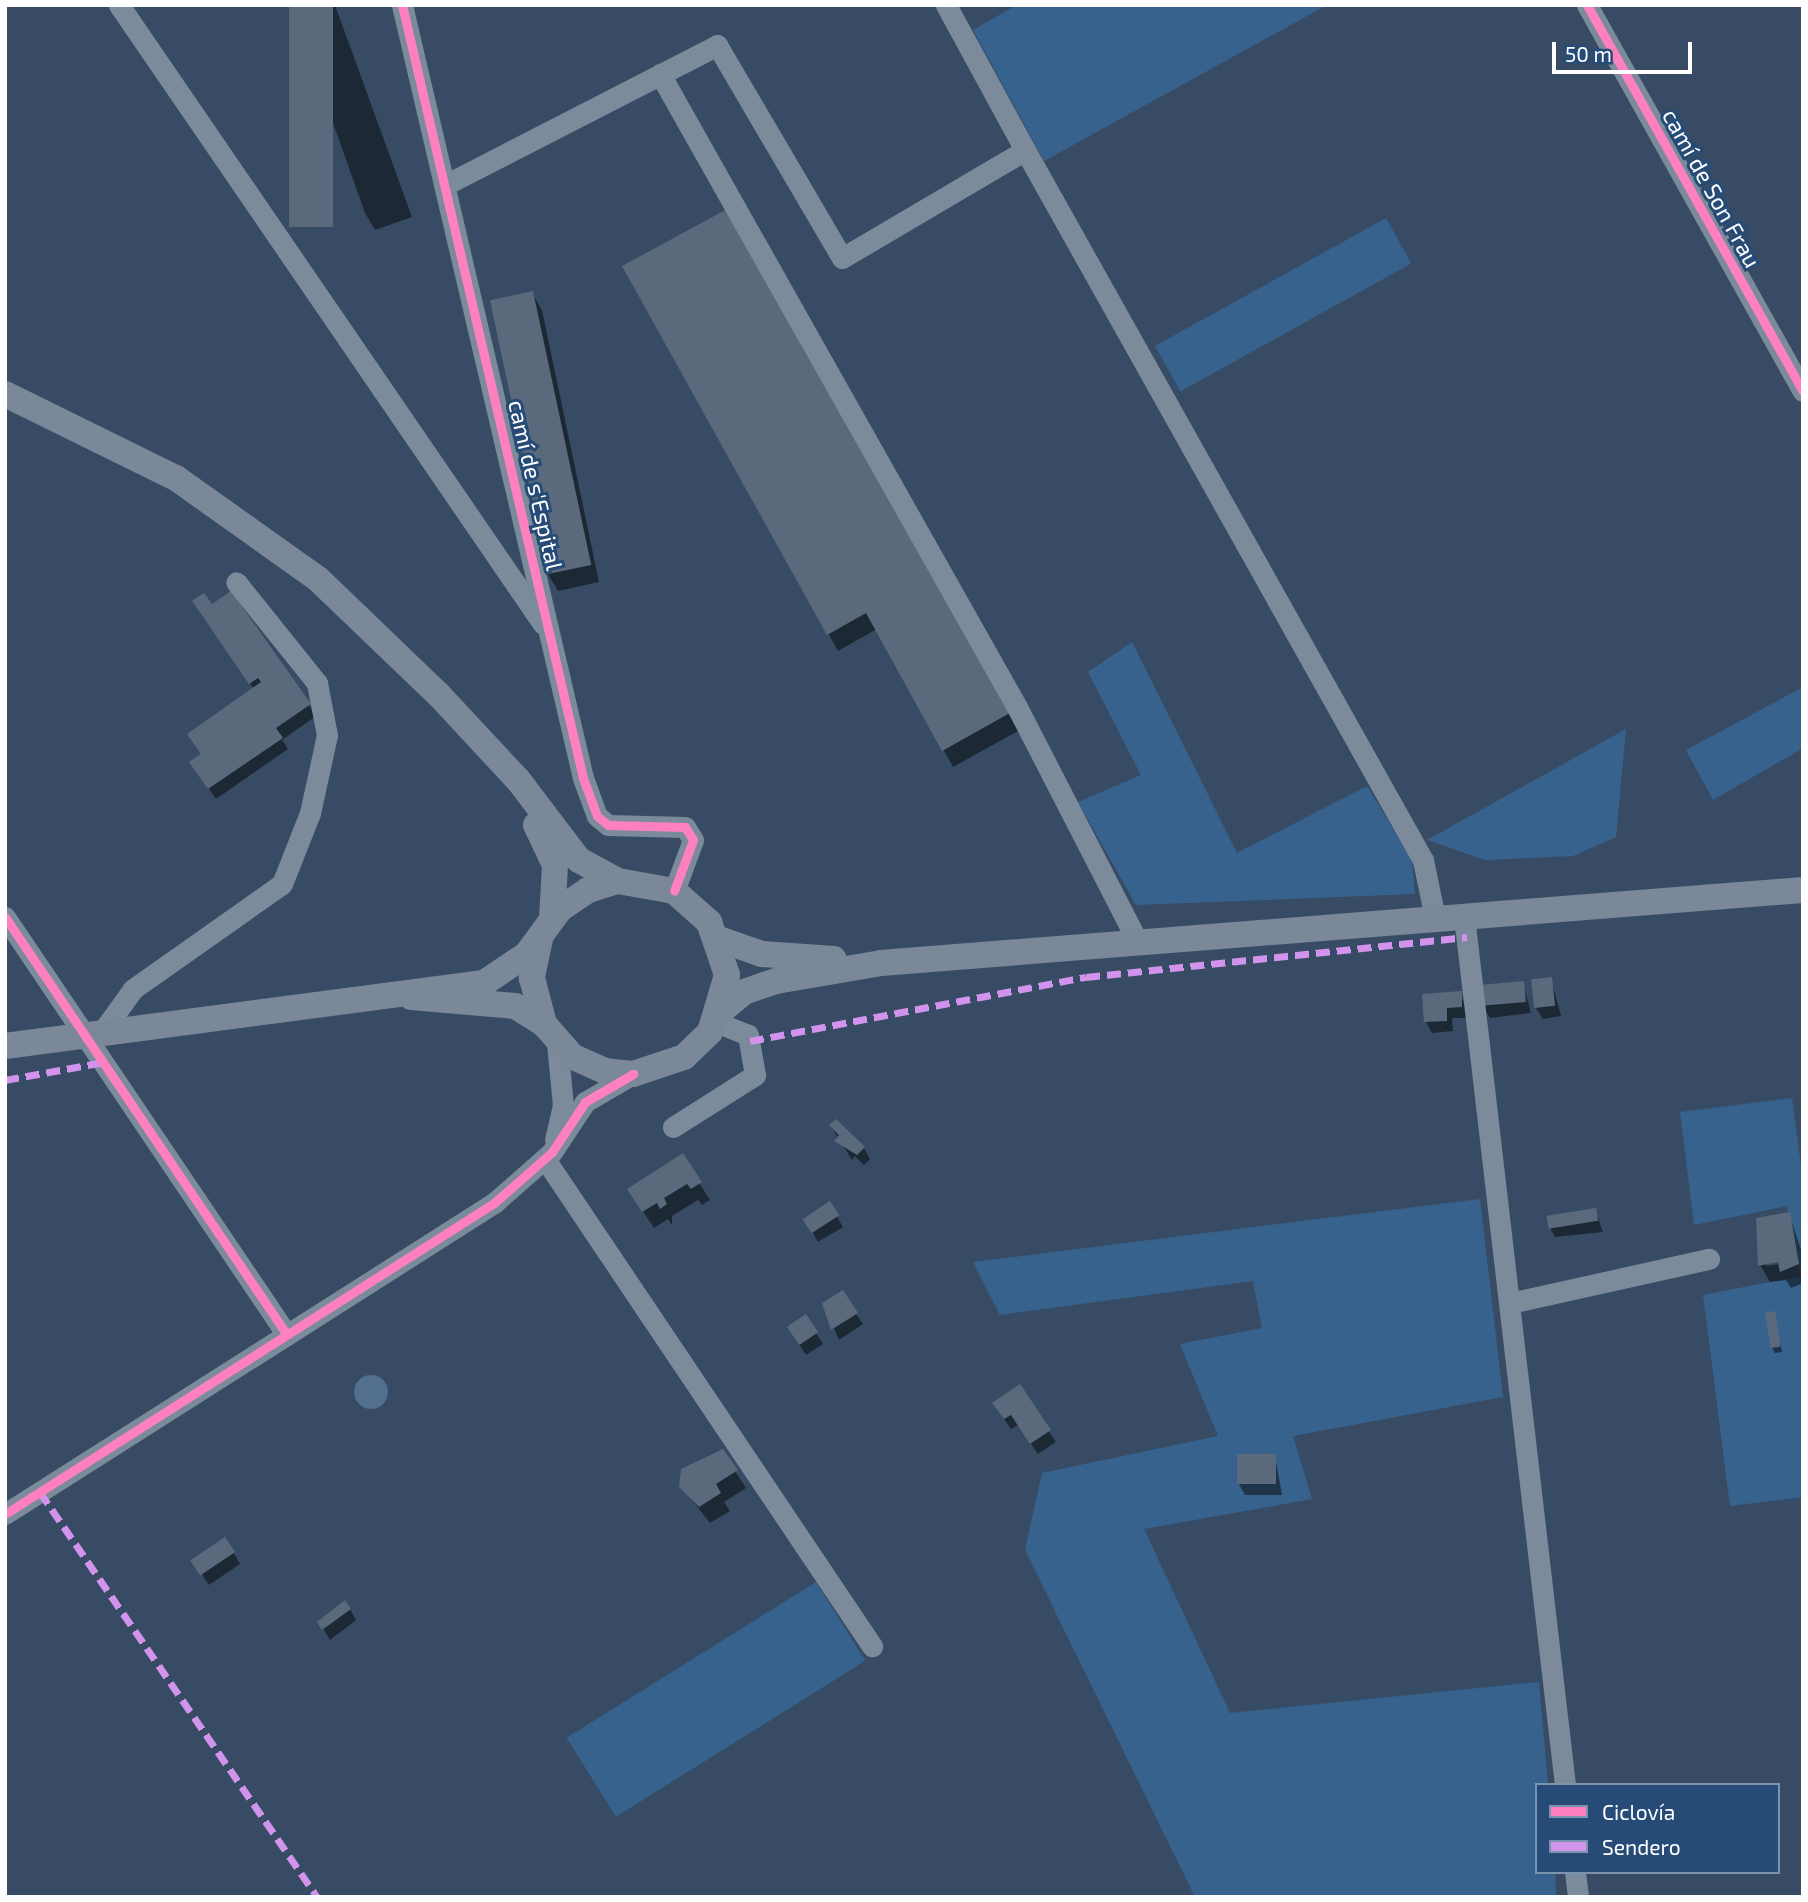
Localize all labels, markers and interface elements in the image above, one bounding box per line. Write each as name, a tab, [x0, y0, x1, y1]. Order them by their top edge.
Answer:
scale bar	[1556, 28, 1696, 72]
text: 50 m	[1565, 41, 1612, 66]
street label: camí de Son Frau	[1657, 104, 1767, 272]
street label: camí de s'Espital	[503, 397, 569, 573]
legend	[1535, 1783, 1780, 1874]
text: Ciclovía	[1602, 1799, 1675, 1824]
text: Sendero	[1602, 1834, 1681, 1859]

